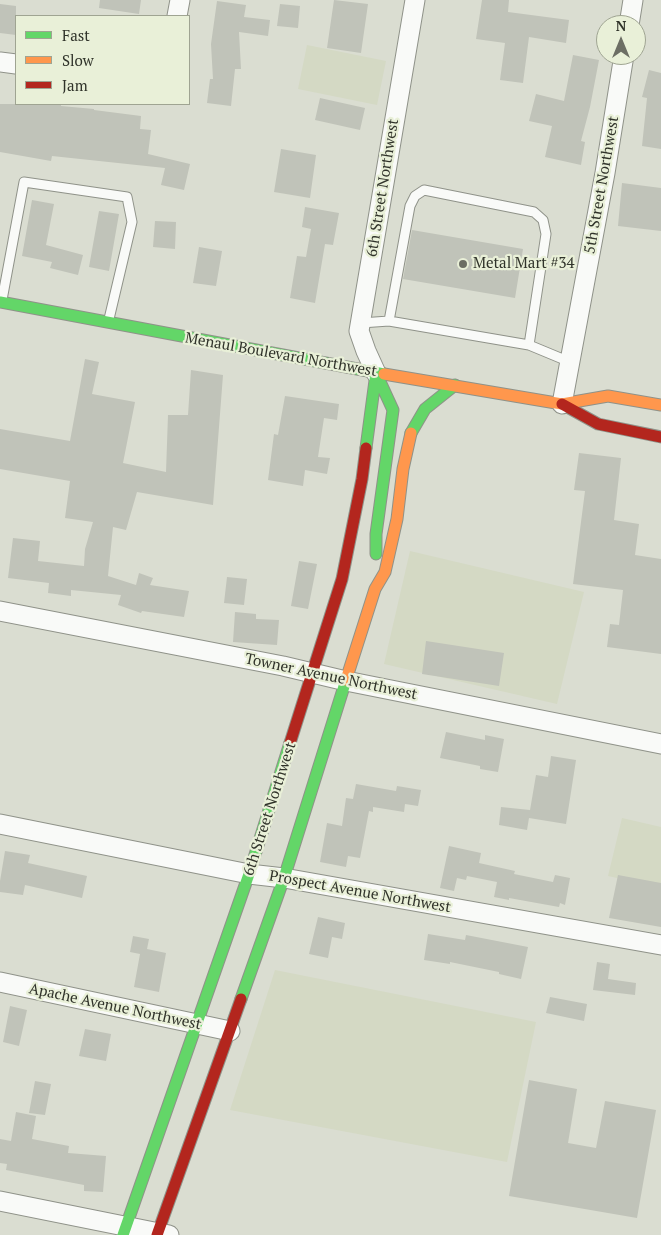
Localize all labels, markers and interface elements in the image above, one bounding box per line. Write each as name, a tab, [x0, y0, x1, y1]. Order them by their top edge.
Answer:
legend	[15, 15, 190, 105]
north arrow	[596, 15, 646, 65]
text: N	[616, 16, 626, 35]
text: Fast	[62, 25, 90, 45]
text: Slow	[62, 50, 94, 70]
text: Jam	[62, 75, 88, 95]
street label: 5th Street Northwest	[581, 115, 623, 255]
street label: 6th Street Northwest	[363, 118, 403, 258]
place label: Metal Mart #34	[473, 255, 574, 273]
marker: Metal Mart #34	[457, 258, 469, 270]
street label: Menaul Boulevard Northwest	[184, 329, 378, 381]
street label: Towner Avenue Northwest	[243, 650, 419, 704]
street label: 6th Street Northwest	[240, 740, 300, 878]
street label: Prospect Avenue Northwest	[268, 867, 452, 917]
street label: Apache Avenue Northwest	[27, 980, 203, 1034]

